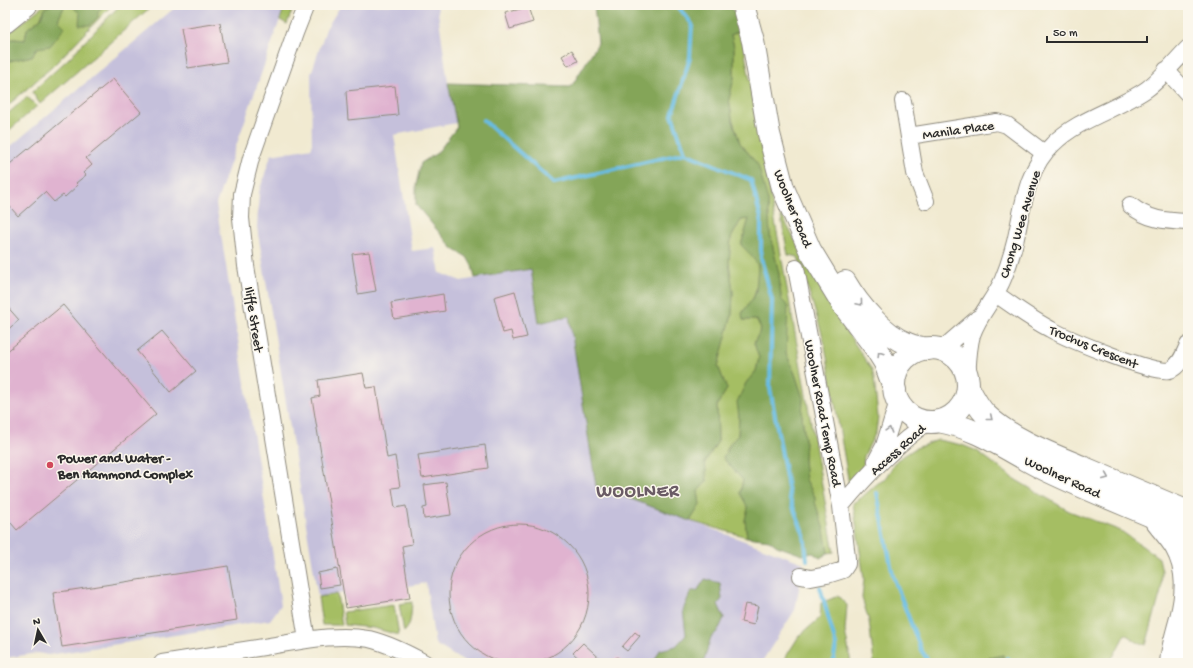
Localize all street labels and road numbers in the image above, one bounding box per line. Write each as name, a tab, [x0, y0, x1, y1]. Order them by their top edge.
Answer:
street label: Manila Place	[922, 118, 996, 145]
street label: Woolner Road	[768, 168, 816, 252]
street label: Chong Wee Avenue	[997, 168, 1046, 281]
street label: Iliffe Street	[239, 285, 266, 355]
street label: Trochus Crescent	[1045, 322, 1141, 374]
street label: Woolner Road Temp Road	[799, 339, 844, 490]
street label: Access Road	[867, 420, 931, 480]
street label: Woolner Road	[1021, 453, 1104, 504]

